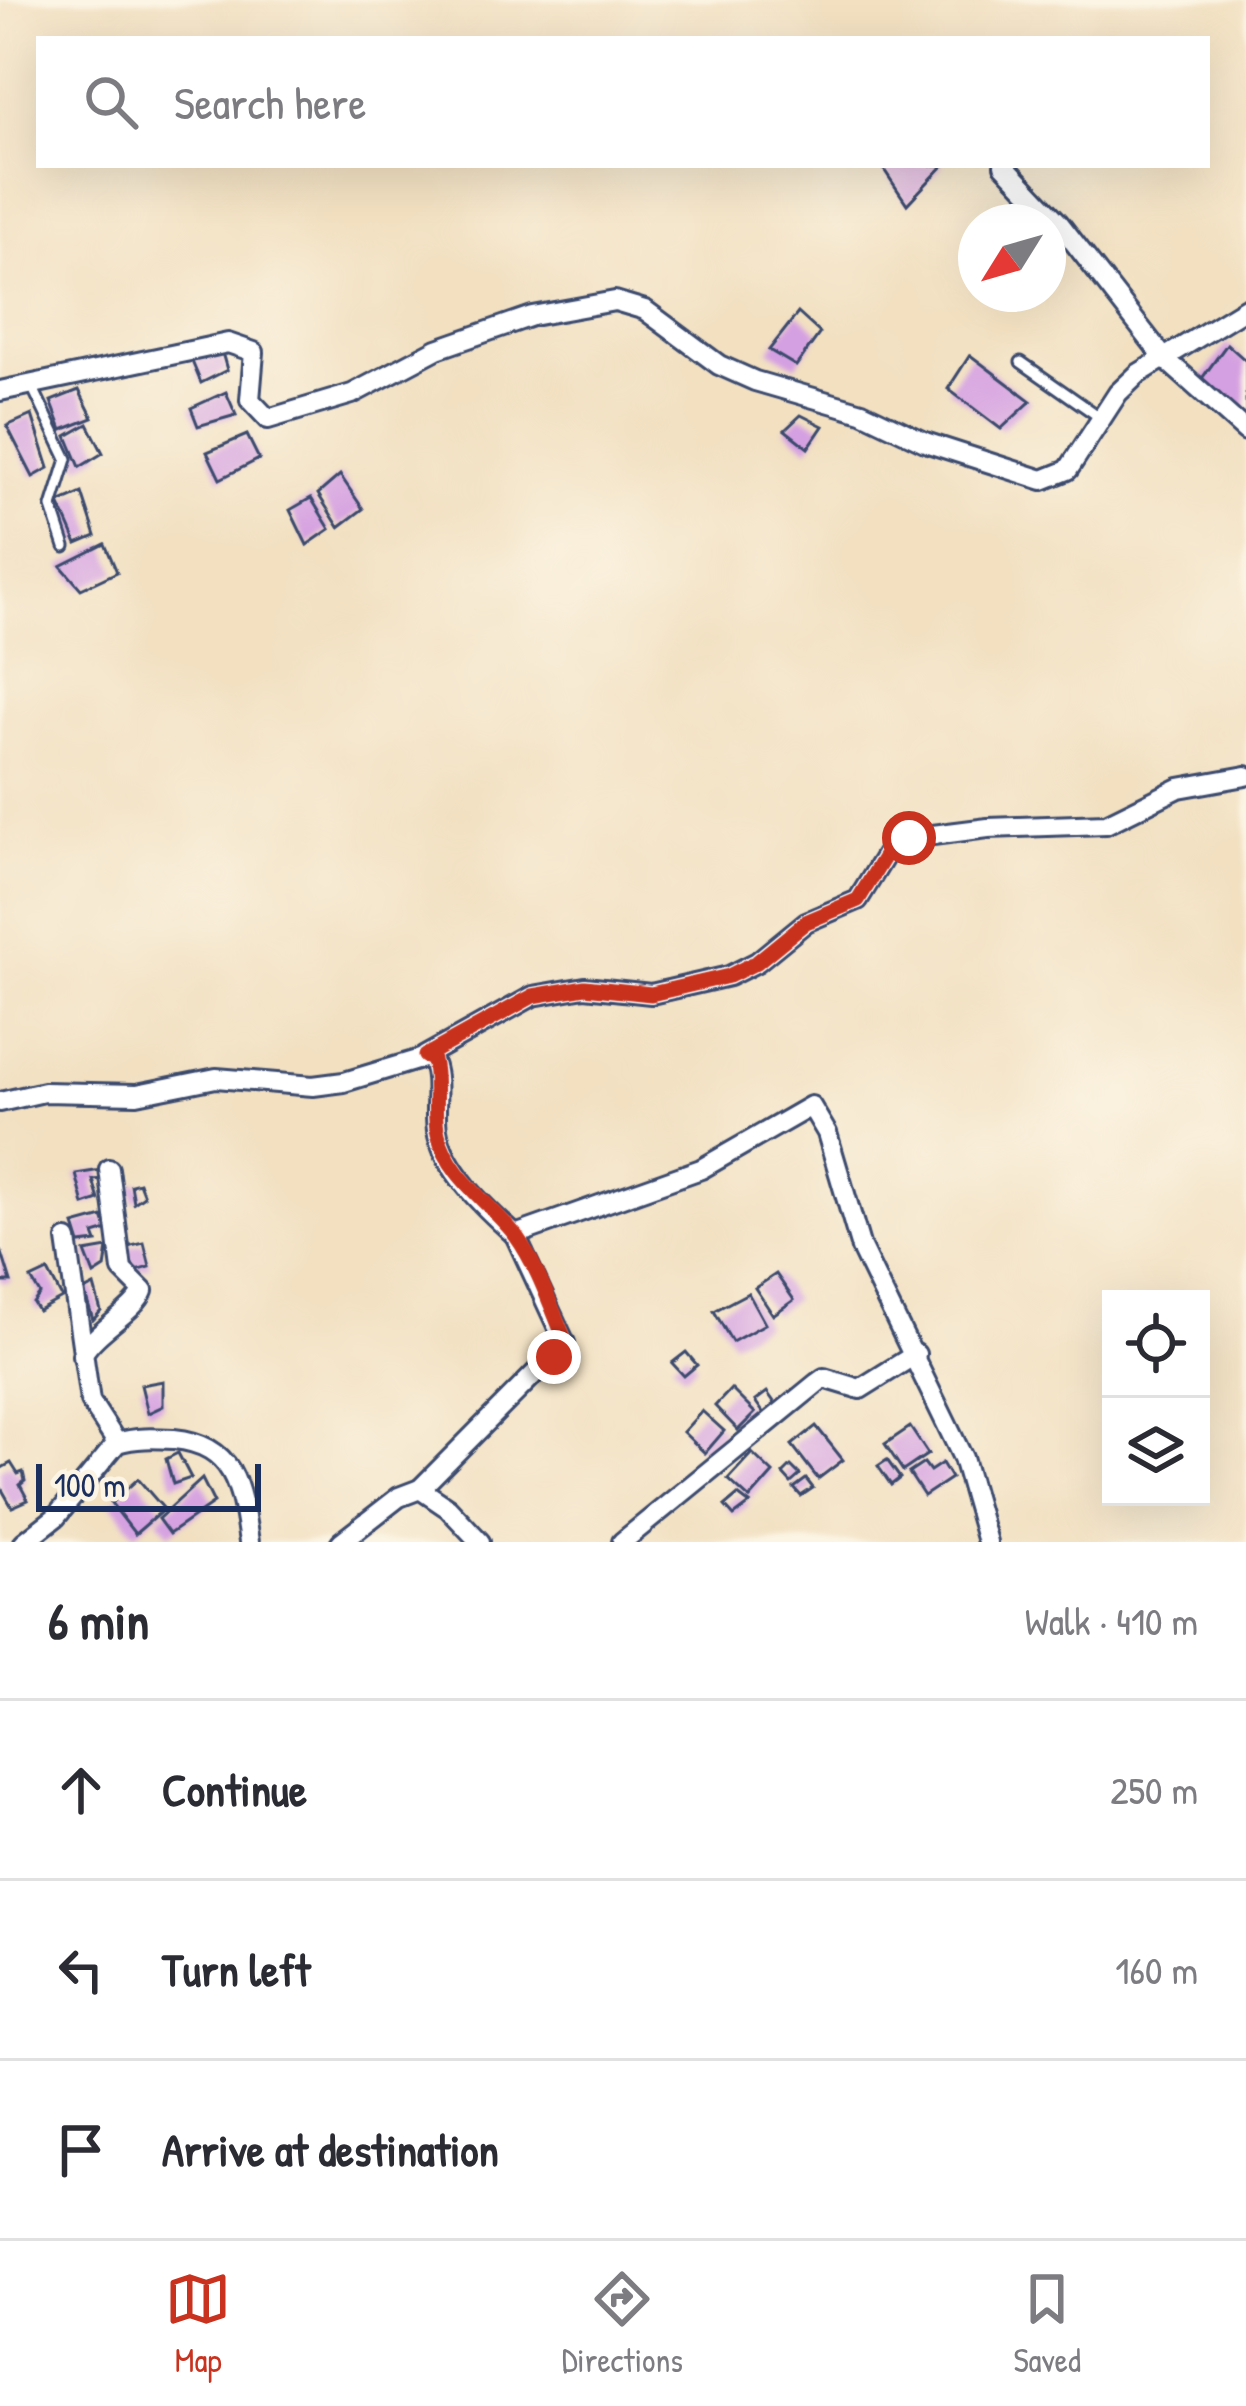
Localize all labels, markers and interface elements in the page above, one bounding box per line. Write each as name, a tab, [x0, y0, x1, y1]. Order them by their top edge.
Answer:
search box	[36, 36, 1210, 168]
icon: search	[78, 69, 144, 135]
text: Search here	[174, 72, 366, 133]
north arrow	[958, 204, 1066, 312]
route start	[882, 811, 936, 865]
map controls	[1102, 1290, 1210, 1506]
button: locate	[1102, 1290, 1210, 1398]
route end	[527, 1330, 581, 1384]
button: layers	[1102, 1398, 1210, 1506]
scale bar	[36, 1458, 261, 1511]
text: 100 m	[54, 1463, 126, 1507]
text: 6 min	[48, 1586, 149, 1655]
text: Walk · 410 m	[1025, 1594, 1198, 1647]
icon: ahead	[48, 1757, 114, 1823]
text: Continue	[162, 1759, 307, 1820]
text: 250 m	[1110, 1763, 1198, 1816]
icon: left	[48, 1937, 114, 2003]
text: Turn left	[162, 1939, 311, 2000]
text: 160 m	[1115, 1943, 1198, 1996]
icon: arrive	[48, 2117, 114, 2183]
text: Arrive at destination	[162, 2119, 499, 2180]
tab: Map	[165, 2266, 231, 2382]
tab: Directions	[562, 2266, 683, 2382]
tab: Saved	[1013, 2266, 1081, 2382]

